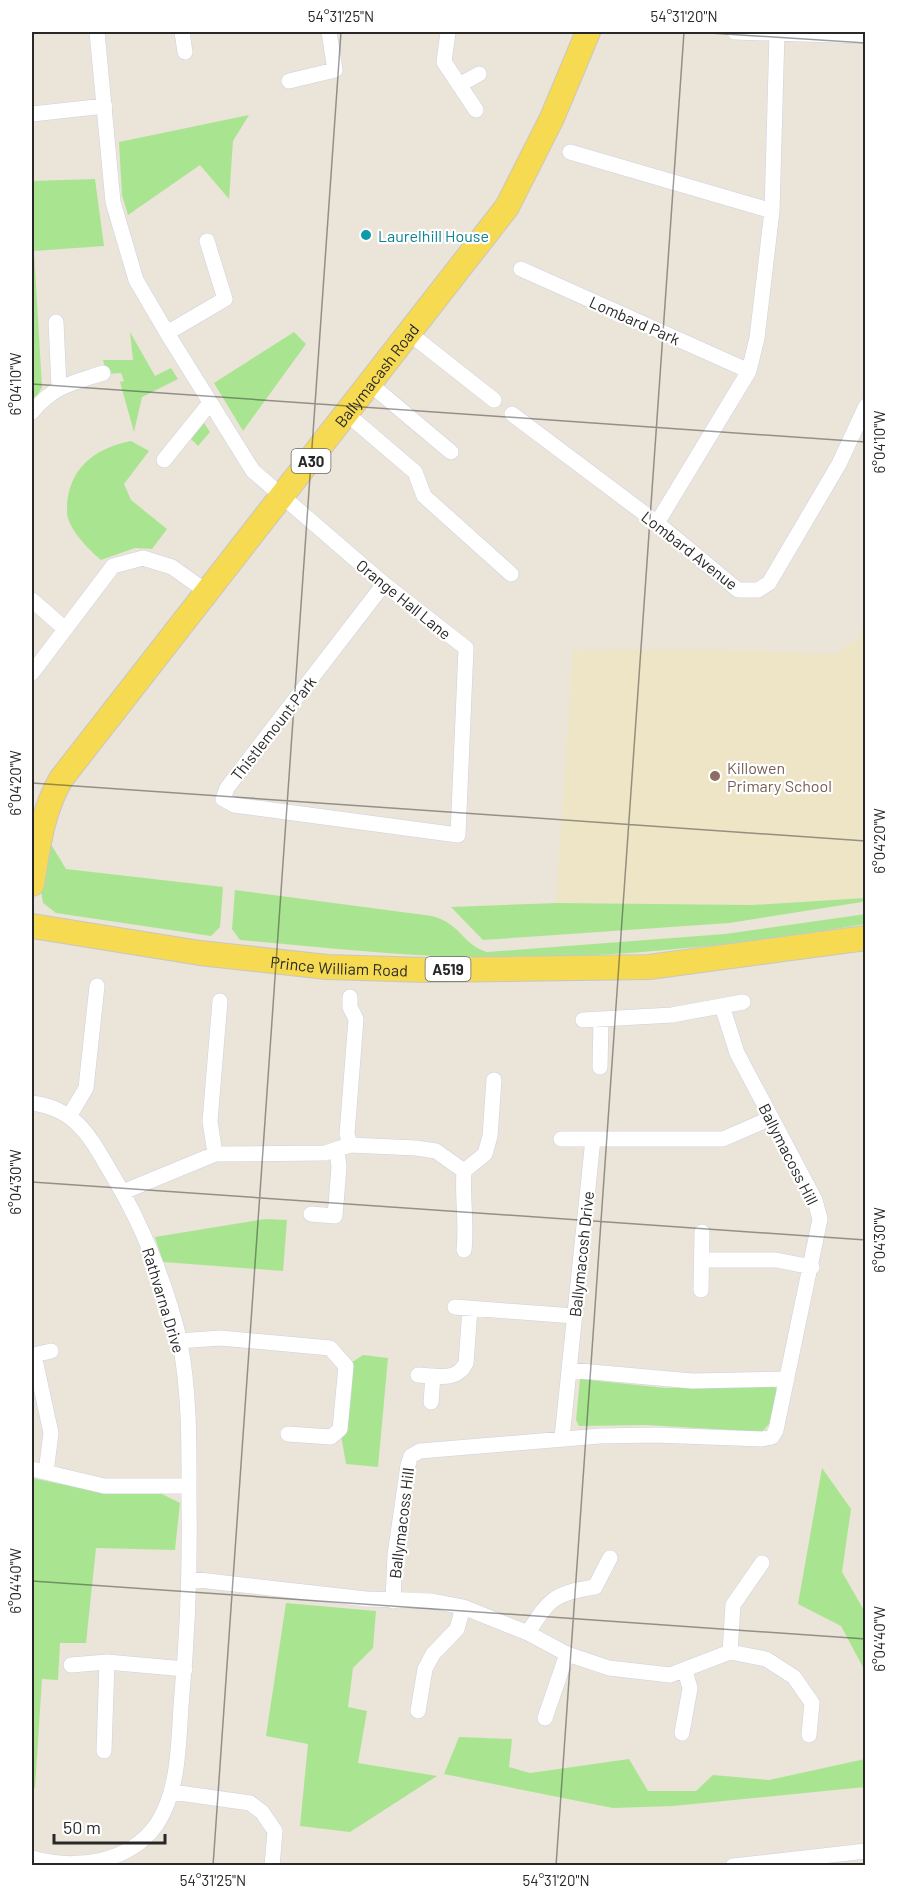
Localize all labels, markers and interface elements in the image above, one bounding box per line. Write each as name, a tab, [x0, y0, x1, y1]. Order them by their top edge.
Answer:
text: 54°31'25"N	[308, 7, 374, 25]
text: 54°31'20"N	[650, 7, 718, 25]
place label: Laurelhill House	[378, 226, 489, 245]
marker: Laurelhill House	[359, 228, 373, 242]
street label: Lombard Park	[587, 292, 683, 348]
street label: Ballymacash Road	[330, 319, 422, 430]
text: 6°04'10"W	[6, 353, 24, 415]
text: 6°04'10"W	[870, 411, 888, 473]
road number: A30	[292, 449, 330, 473]
street label: Lombard Avenue	[638, 507, 742, 593]
street label: Orange Hall Lane	[353, 555, 455, 643]
street label: Thistlemount Park	[226, 672, 320, 784]
text: 6°04'20"W	[6, 750, 24, 816]
place label: Killowen Primary School	[727, 758, 832, 795]
marker: Killowen Primary School	[708, 769, 722, 783]
text: 6°04'20"W	[870, 808, 888, 874]
street label: Prince William Road	[270, 951, 408, 979]
road number: A519	[426, 957, 470, 981]
street label: Ballymacoss Hill	[755, 1100, 823, 1208]
text: 6°04'30"W	[6, 1149, 24, 1215]
street label: Ballymacosh Drive	[565, 1190, 597, 1318]
text: 6°04'30"W	[870, 1207, 888, 1273]
street label: Rathvarna Drive	[139, 1245, 189, 1355]
street label: Ballymacoss Hill	[385, 1467, 417, 1579]
text: 6°04'40"W	[6, 1548, 24, 1614]
text: 6°04'40"W	[870, 1606, 888, 1672]
scale bar	[54, 1807, 165, 1845]
text: 50 m	[63, 1816, 101, 1838]
text: 54°31'25"N	[180, 1871, 246, 1889]
text: 54°31'20"N	[522, 1871, 590, 1889]

